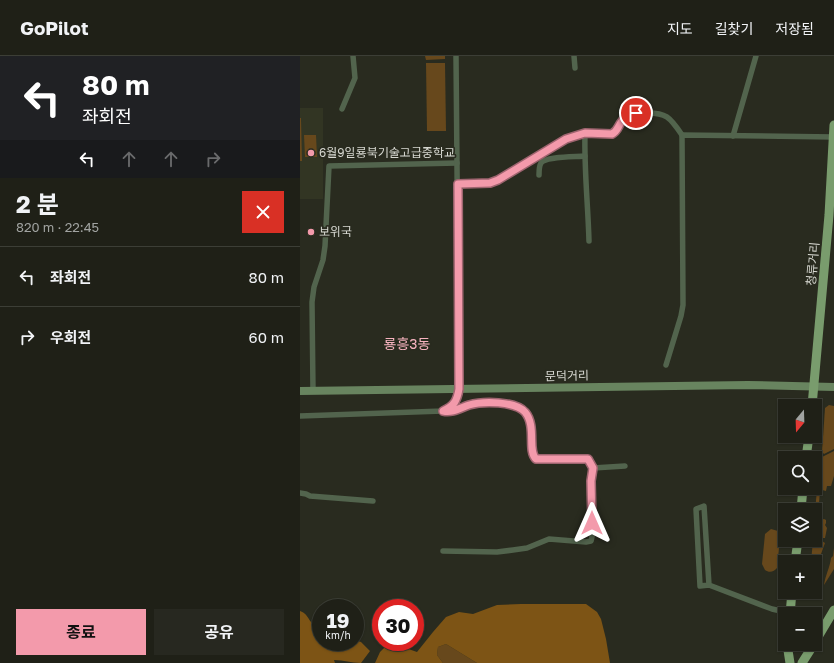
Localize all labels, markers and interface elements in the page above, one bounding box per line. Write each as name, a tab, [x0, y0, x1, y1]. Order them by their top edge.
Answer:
text: GoPilot	[20, 16, 88, 39]
text: 지도	[667, 20, 693, 37]
text: 길찾기	[715, 20, 753, 37]
text: 저장됨	[775, 20, 814, 37]
text: 80 m	[82, 68, 150, 101]
icon: left	[16, 72, 68, 124]
pin	[619, 96, 653, 130]
icon: arrive	[625, 102, 647, 124]
text: 좌회전	[82, 105, 132, 127]
place label: 6월9일룡북기술고급중학교	[319, 145, 455, 160]
icon: left	[76, 148, 98, 170]
icon: ahead	[118, 148, 140, 170]
icon: ahead	[160, 148, 182, 170]
icon: right	[202, 148, 224, 170]
marker: 6월9일룡북기술고급중학교	[306, 148, 316, 158]
text: 2 분	[16, 189, 59, 218]
button: close	[242, 191, 284, 233]
text: 820 m · 22:45	[16, 219, 99, 235]
place label: 보위국	[319, 224, 352, 239]
marker: 보위국	[306, 227, 316, 237]
street label: 청류거리	[803, 241, 822, 287]
icon: left	[16, 266, 38, 288]
text: 좌회전	[50, 268, 91, 286]
text: 80 m	[249, 268, 284, 286]
icon: right	[16, 326, 38, 348]
text: 우회전	[50, 328, 91, 346]
text: 60 m	[249, 328, 284, 346]
district label: 룡흥3동	[384, 335, 431, 352]
street label: 문덕거리	[545, 368, 589, 383]
north arrow	[778, 399, 822, 443]
map controls	[778, 399, 822, 651]
button: search	[778, 451, 822, 495]
position arrow	[571, 502, 613, 544]
button: layers	[778, 503, 822, 547]
button: +	[778, 555, 822, 599]
speed limit sign: 30	[372, 599, 424, 651]
button: −	[778, 607, 822, 651]
text: 19	[326, 608, 349, 632]
button: 종료	[16, 609, 146, 655]
button: 공유	[154, 609, 284, 655]
text: km/h	[325, 629, 351, 641]

